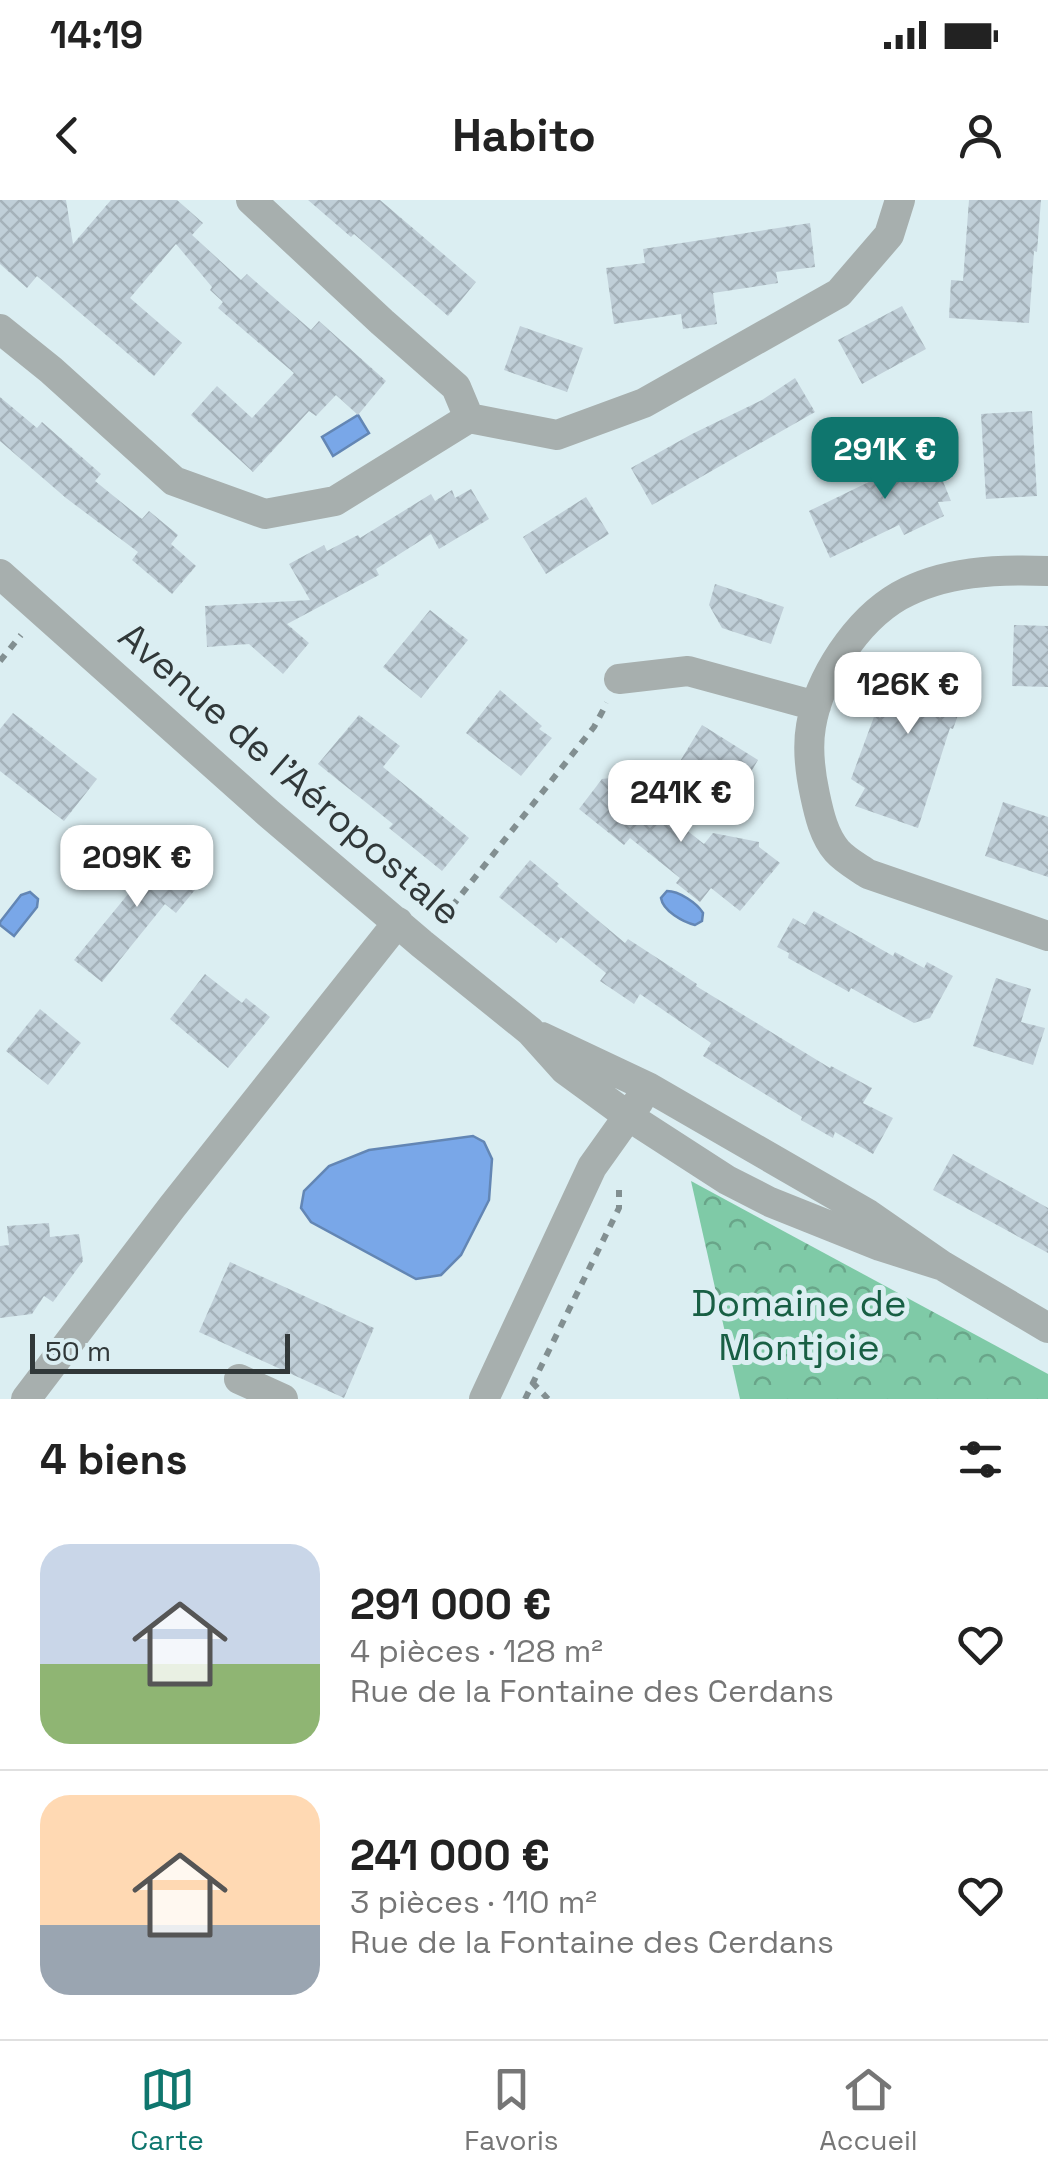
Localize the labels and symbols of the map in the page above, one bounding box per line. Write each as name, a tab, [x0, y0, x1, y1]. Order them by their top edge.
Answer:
pin: 291K €	[804, 417, 966, 502]
street label: Avenue de l'Aéropostale	[109, 612, 471, 936]
pin: 126K €	[827, 652, 989, 737]
pin: 241K €	[600, 760, 762, 845]
pin: 209K €	[56, 825, 218, 910]
park label: Domaine de Montjoie	[691, 1279, 907, 1371]
scale bar	[30, 1329, 290, 1374]

